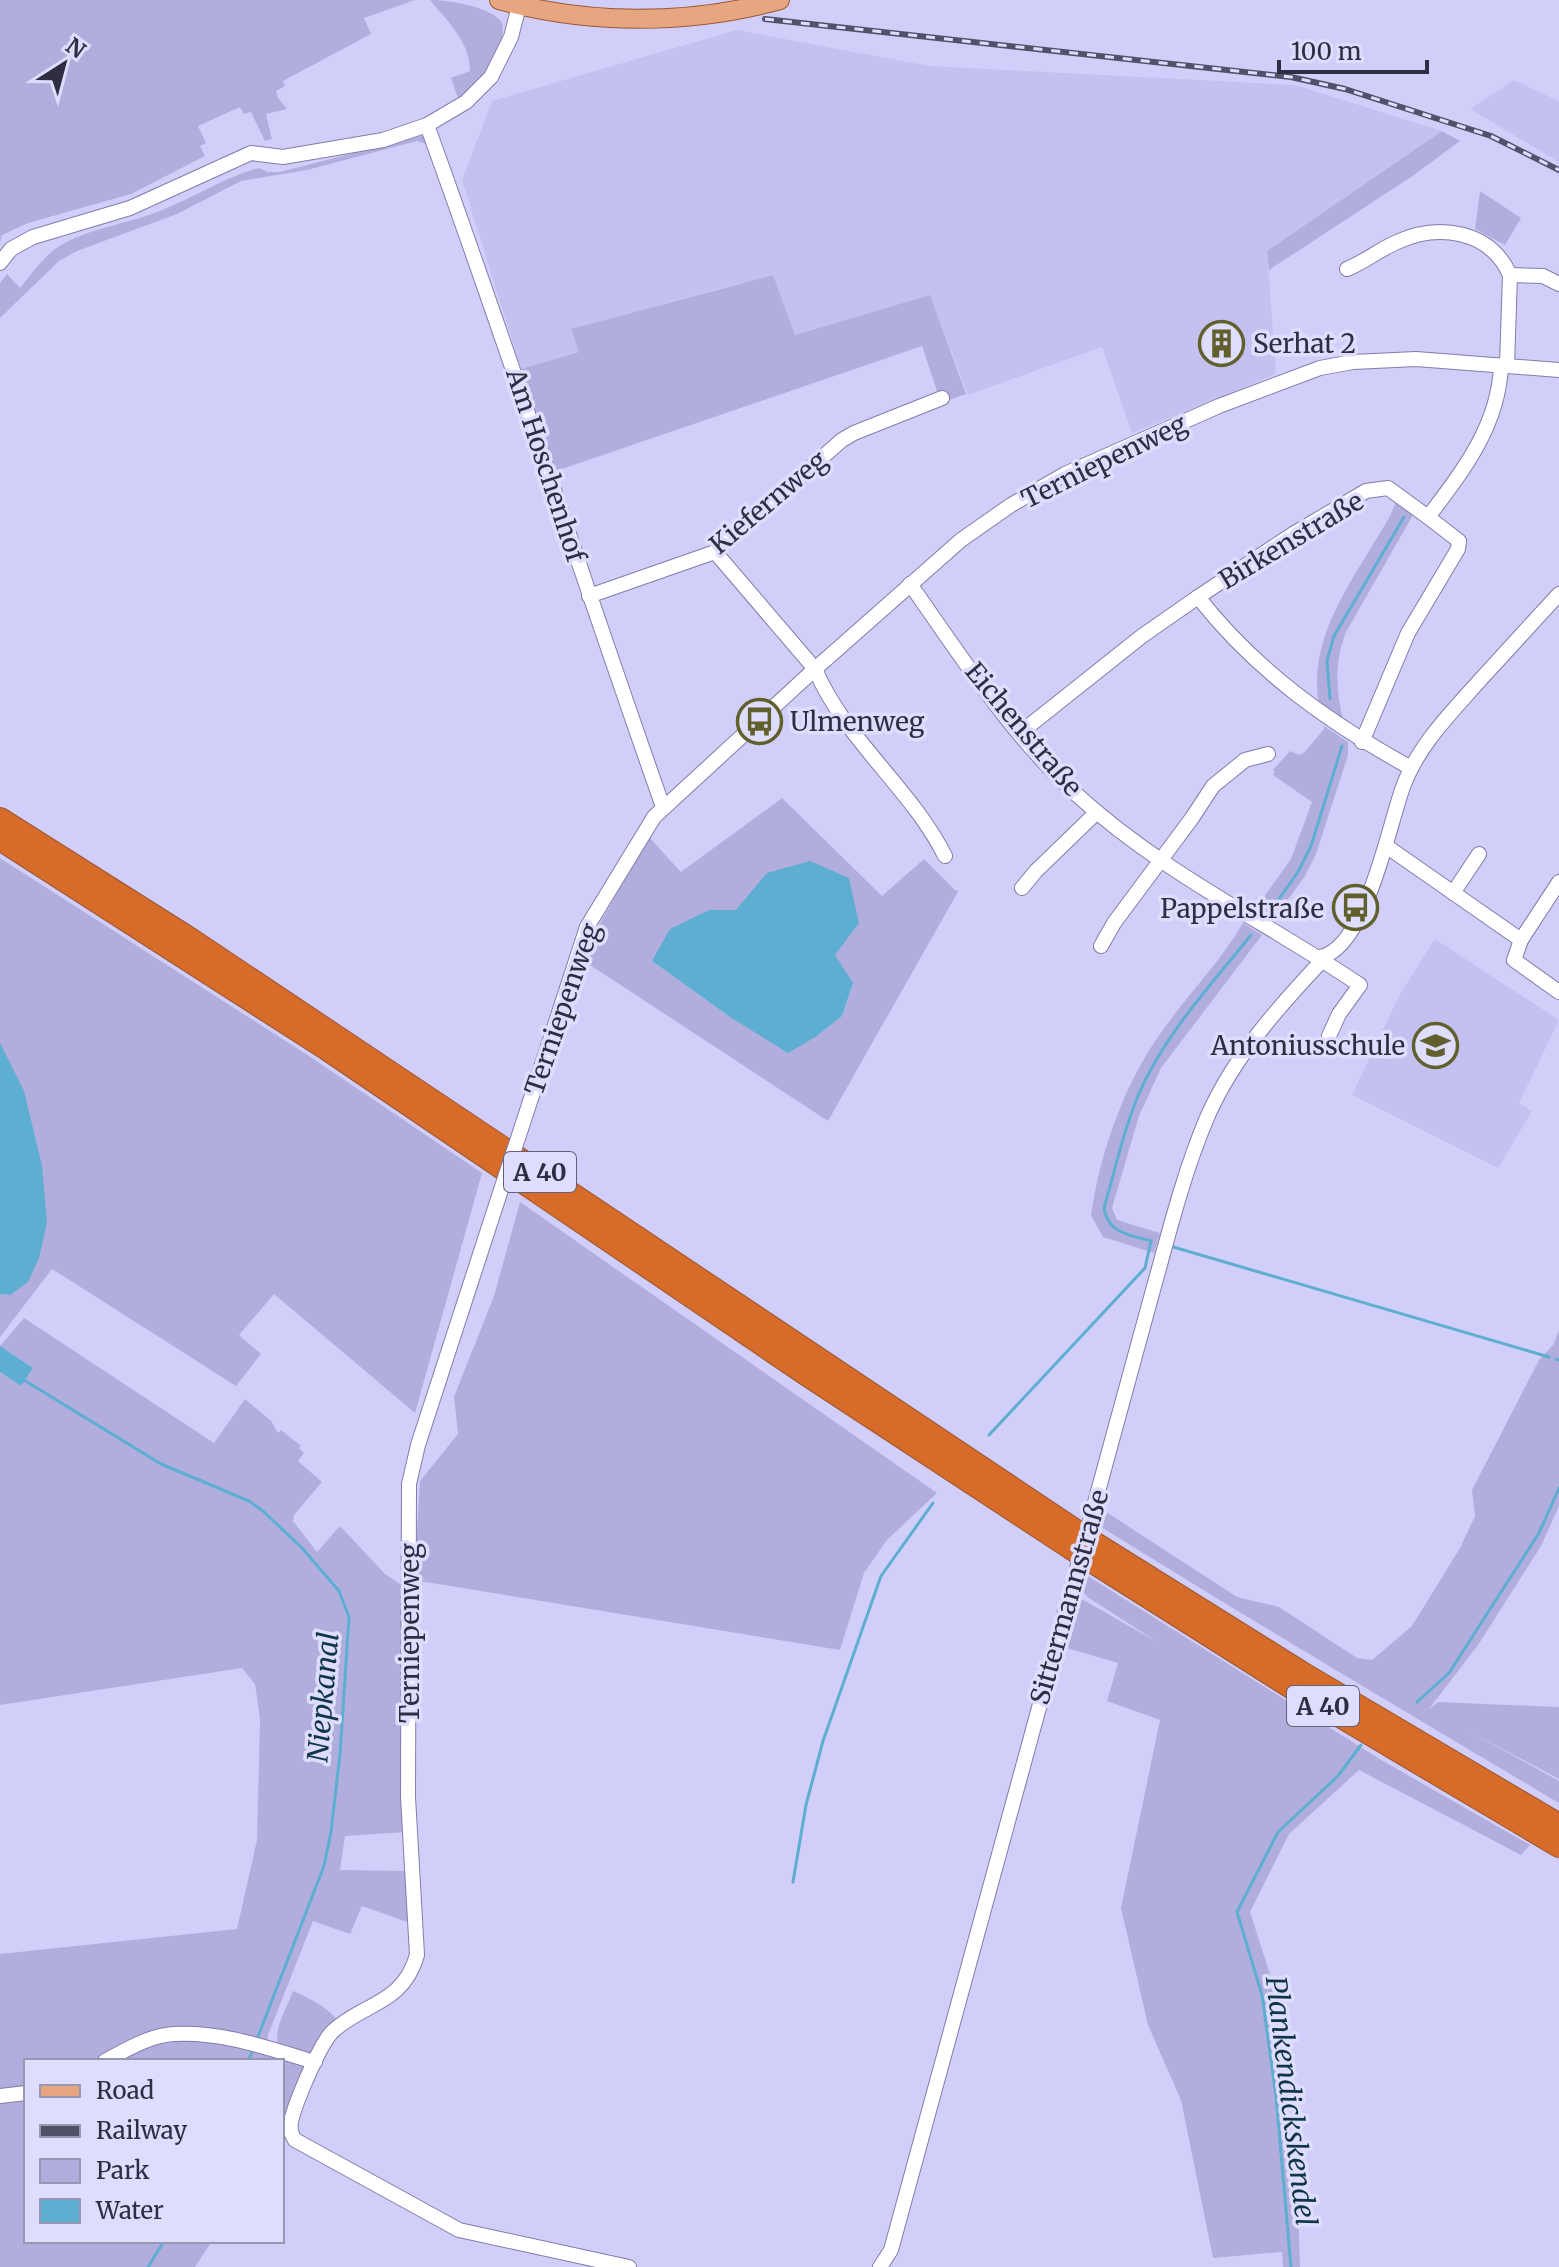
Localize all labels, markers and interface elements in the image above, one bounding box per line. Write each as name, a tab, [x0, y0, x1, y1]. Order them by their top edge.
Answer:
north arrow	[24, 24, 104, 104]
scale bar	[1279, 24, 1427, 74]
text: N	[60, 31, 92, 65]
text: 100 m	[1291, 36, 1362, 67]
building icon: Serhat 2	[1198, 319, 1246, 367]
place label: Serhat 2	[1253, 327, 1356, 360]
street label: Am Hoschenhof	[499, 363, 593, 567]
street label: Terniepenweg	[1016, 407, 1192, 515]
street label: Kiefernweg	[702, 443, 834, 561]
street label: Birkenstraße	[1213, 484, 1369, 596]
street label: Eichenstraße	[958, 655, 1090, 803]
bus stop icon: Ulmenweg	[735, 697, 783, 745]
place label: Ulmenweg	[790, 705, 925, 738]
bus stop icon: Pappelstraße	[1331, 884, 1379, 932]
place label: Pappelstraße	[1160, 892, 1324, 925]
street label: Terniepenweg	[517, 918, 607, 1099]
school or university icon: Antoniusschule	[1412, 1021, 1460, 1069]
place label: Antoniusschule	[1210, 1029, 1405, 1062]
road number: A 40	[504, 1152, 576, 1192]
street label: Sittermannstraße	[1023, 1486, 1115, 1708]
street label: Terniepenweg	[393, 1543, 426, 1723]
water label: Niepkanal	[299, 1630, 347, 1764]
road number: A 40	[1287, 1686, 1359, 1726]
water label: Plankendickskendel	[1258, 1974, 1324, 2228]
legend	[24, 2059, 284, 2243]
text: Road	[96, 2075, 154, 2106]
text: Railway	[96, 2115, 187, 2146]
text: Park	[96, 2155, 150, 2186]
text: Water	[95, 2195, 164, 2226]

